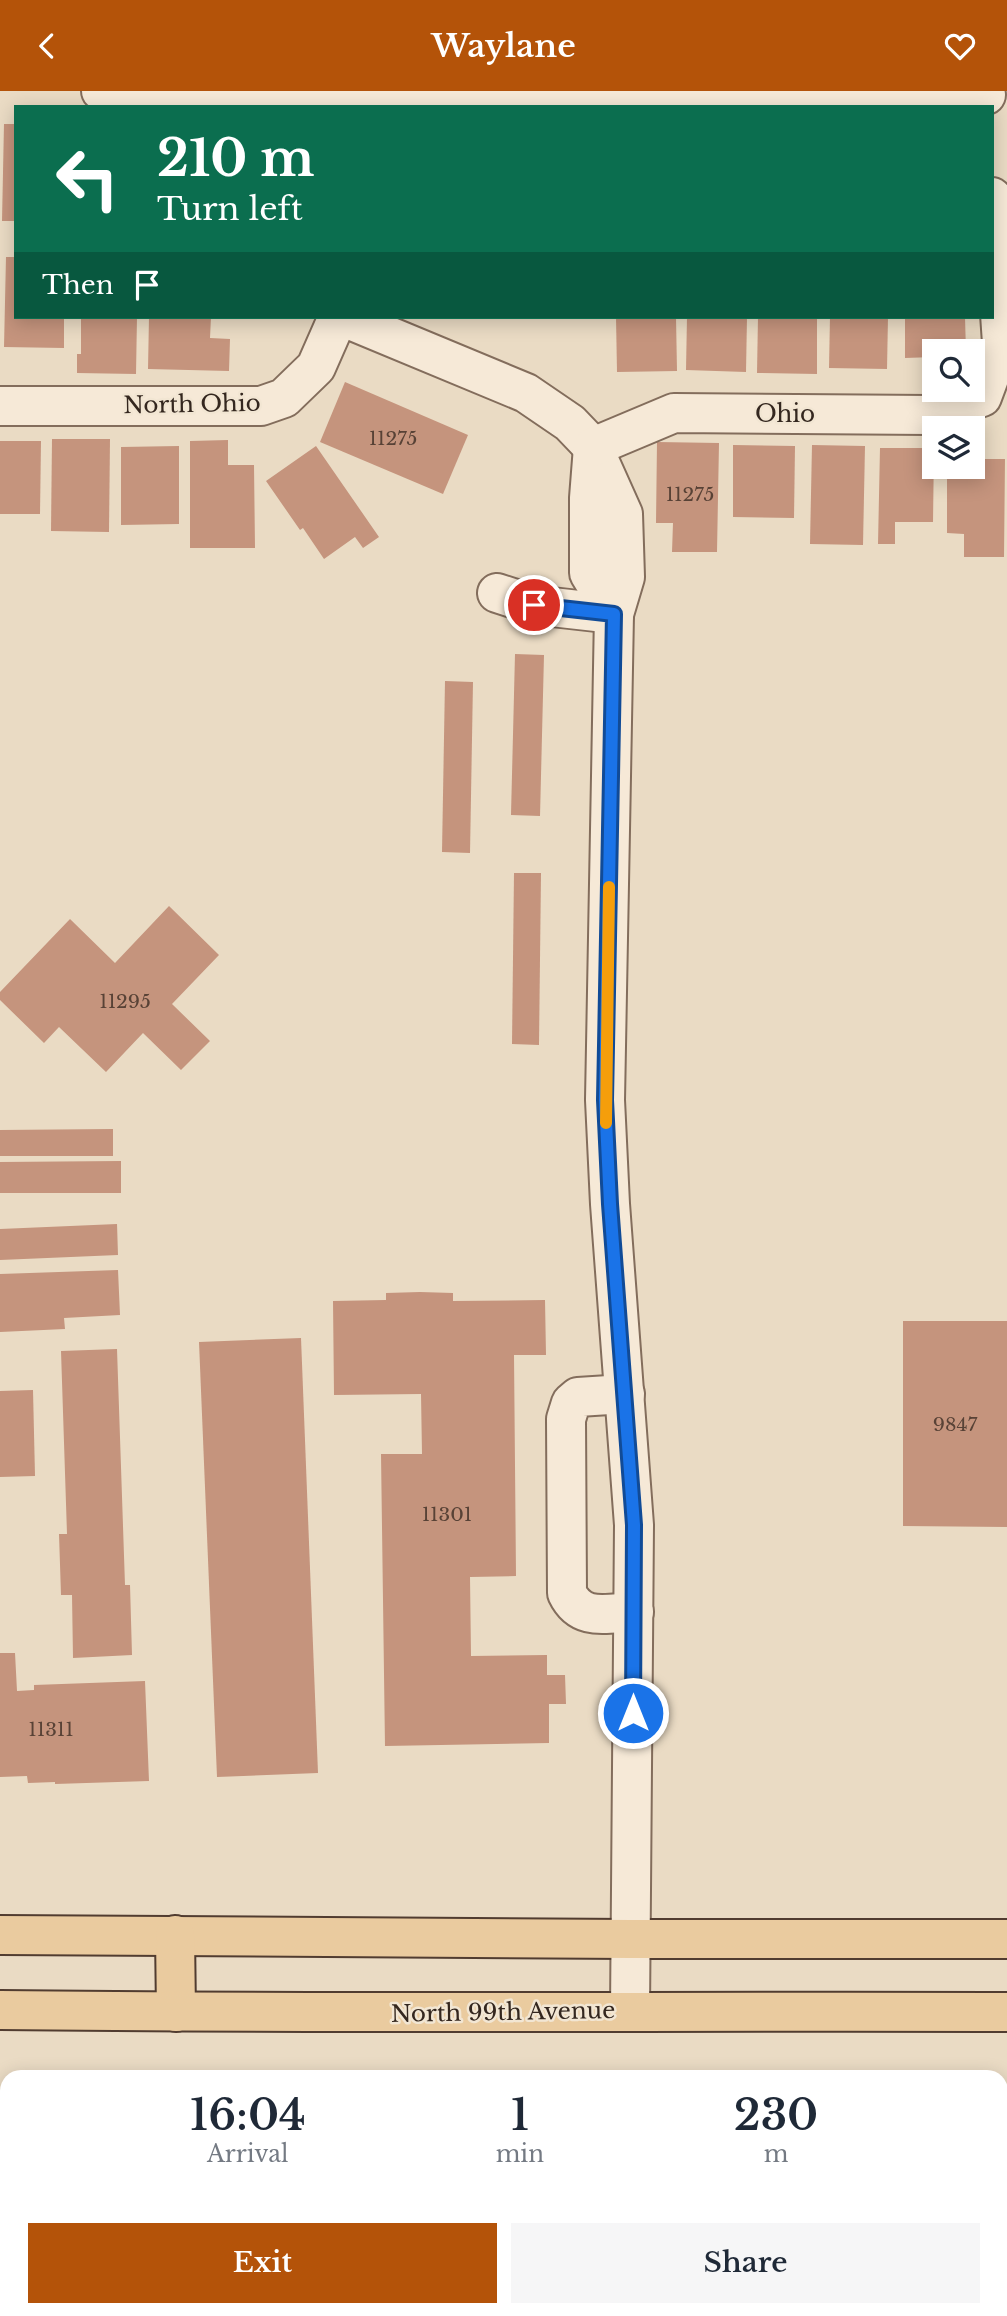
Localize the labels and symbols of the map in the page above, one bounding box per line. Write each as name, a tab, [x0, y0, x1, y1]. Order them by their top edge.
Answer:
street label: North Ohio	[123, 389, 261, 419]
street label: Ohio	[755, 400, 815, 428]
house number: 11275	[369, 427, 417, 450]
house number: 11275	[666, 483, 714, 506]
pin	[504, 575, 564, 635]
house number: 11295	[99, 990, 151, 1013]
house number: 9847	[933, 1413, 978, 1436]
house number: 11301	[422, 1503, 472, 1526]
position arrow	[596, 1676, 670, 1750]
house number: 11311	[28, 1718, 74, 1741]
street label: North 99th Avenue	[391, 1996, 615, 2028]

